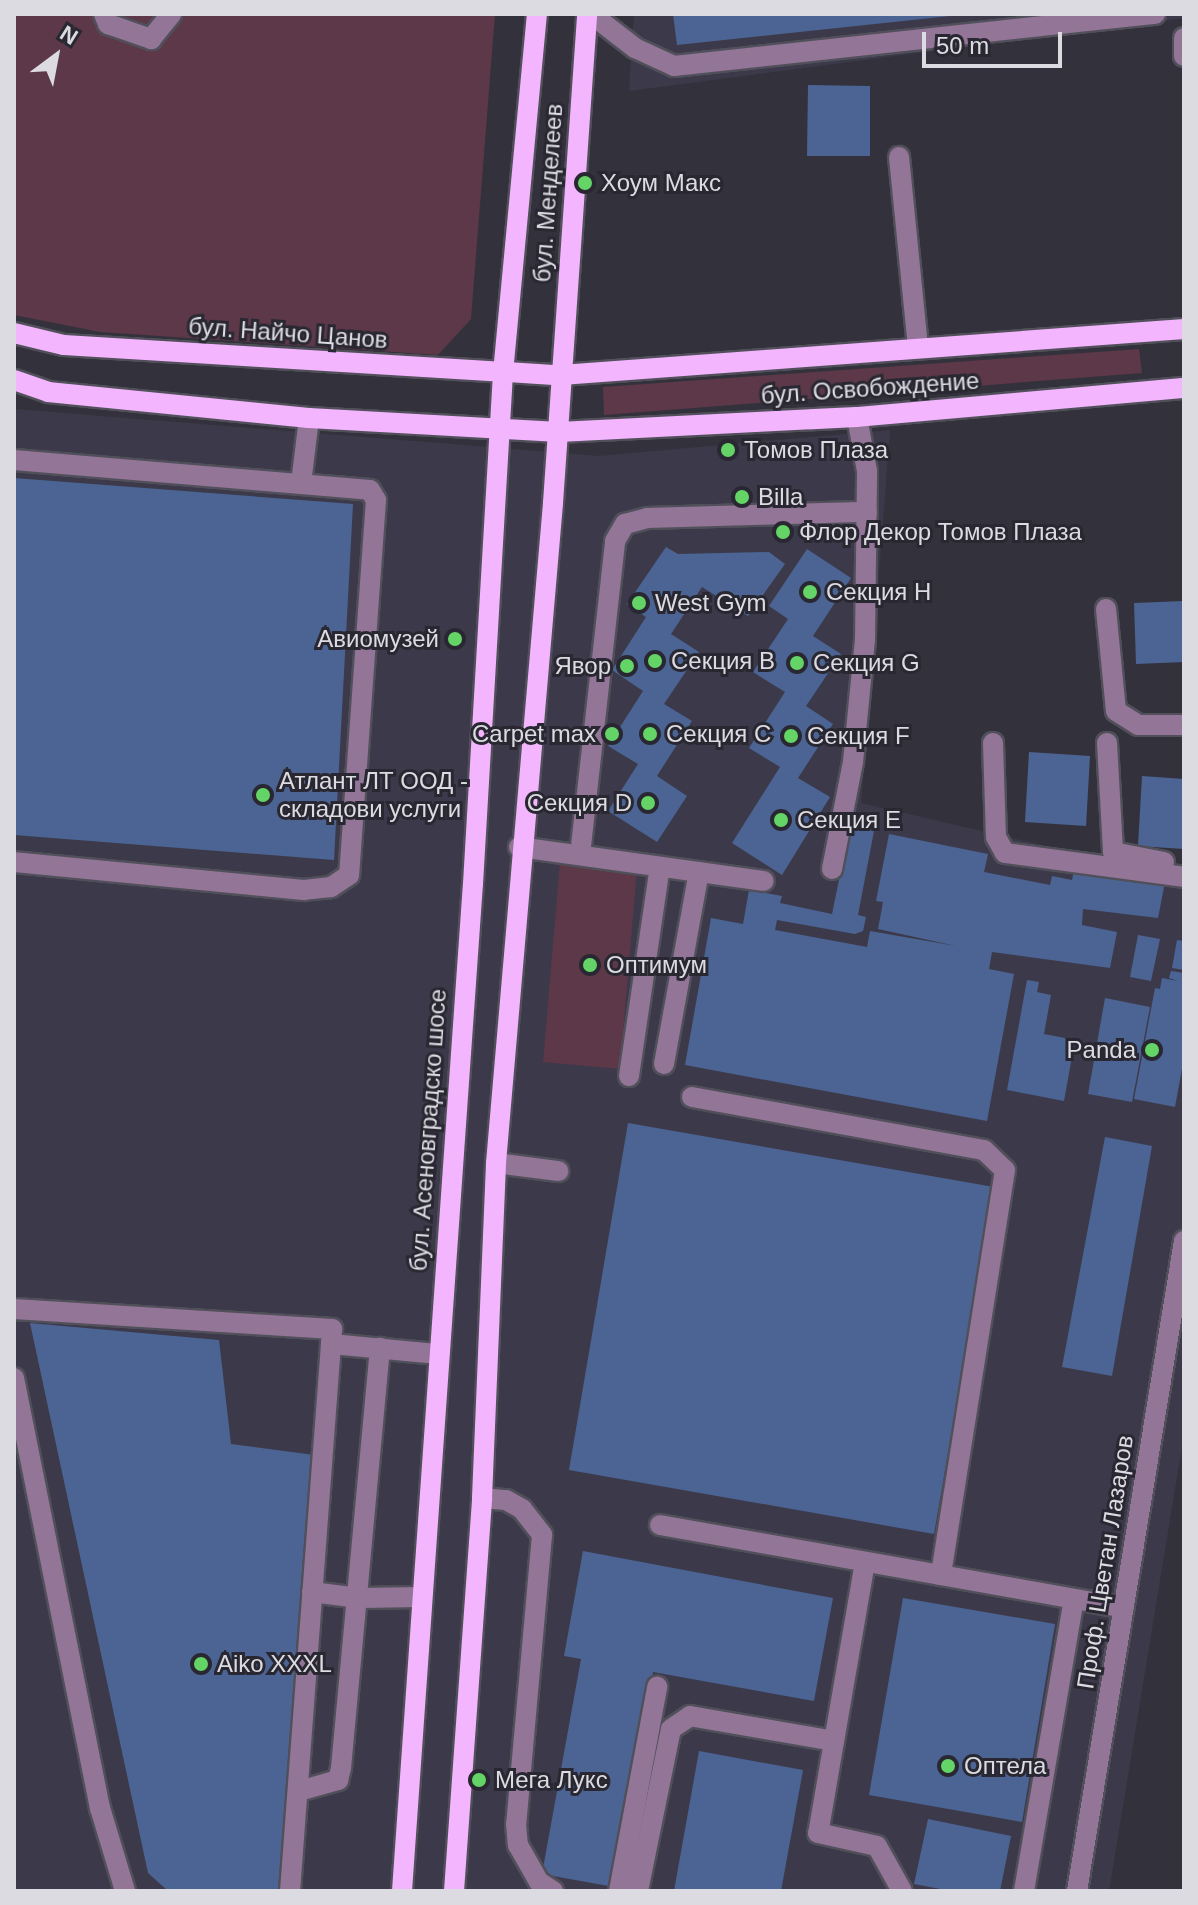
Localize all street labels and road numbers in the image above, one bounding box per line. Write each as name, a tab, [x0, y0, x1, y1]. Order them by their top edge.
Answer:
street label: бул. Менделеев	[527, 103, 569, 283]
street label: бул. Найчо Цанов	[187, 312, 389, 354]
street label: бул. Освобождение	[760, 366, 980, 410]
street label: бул. Асеновградско шосе	[404, 988, 452, 1272]
street label: Проф. Цветан Лазаров	[1071, 1433, 1139, 1691]

